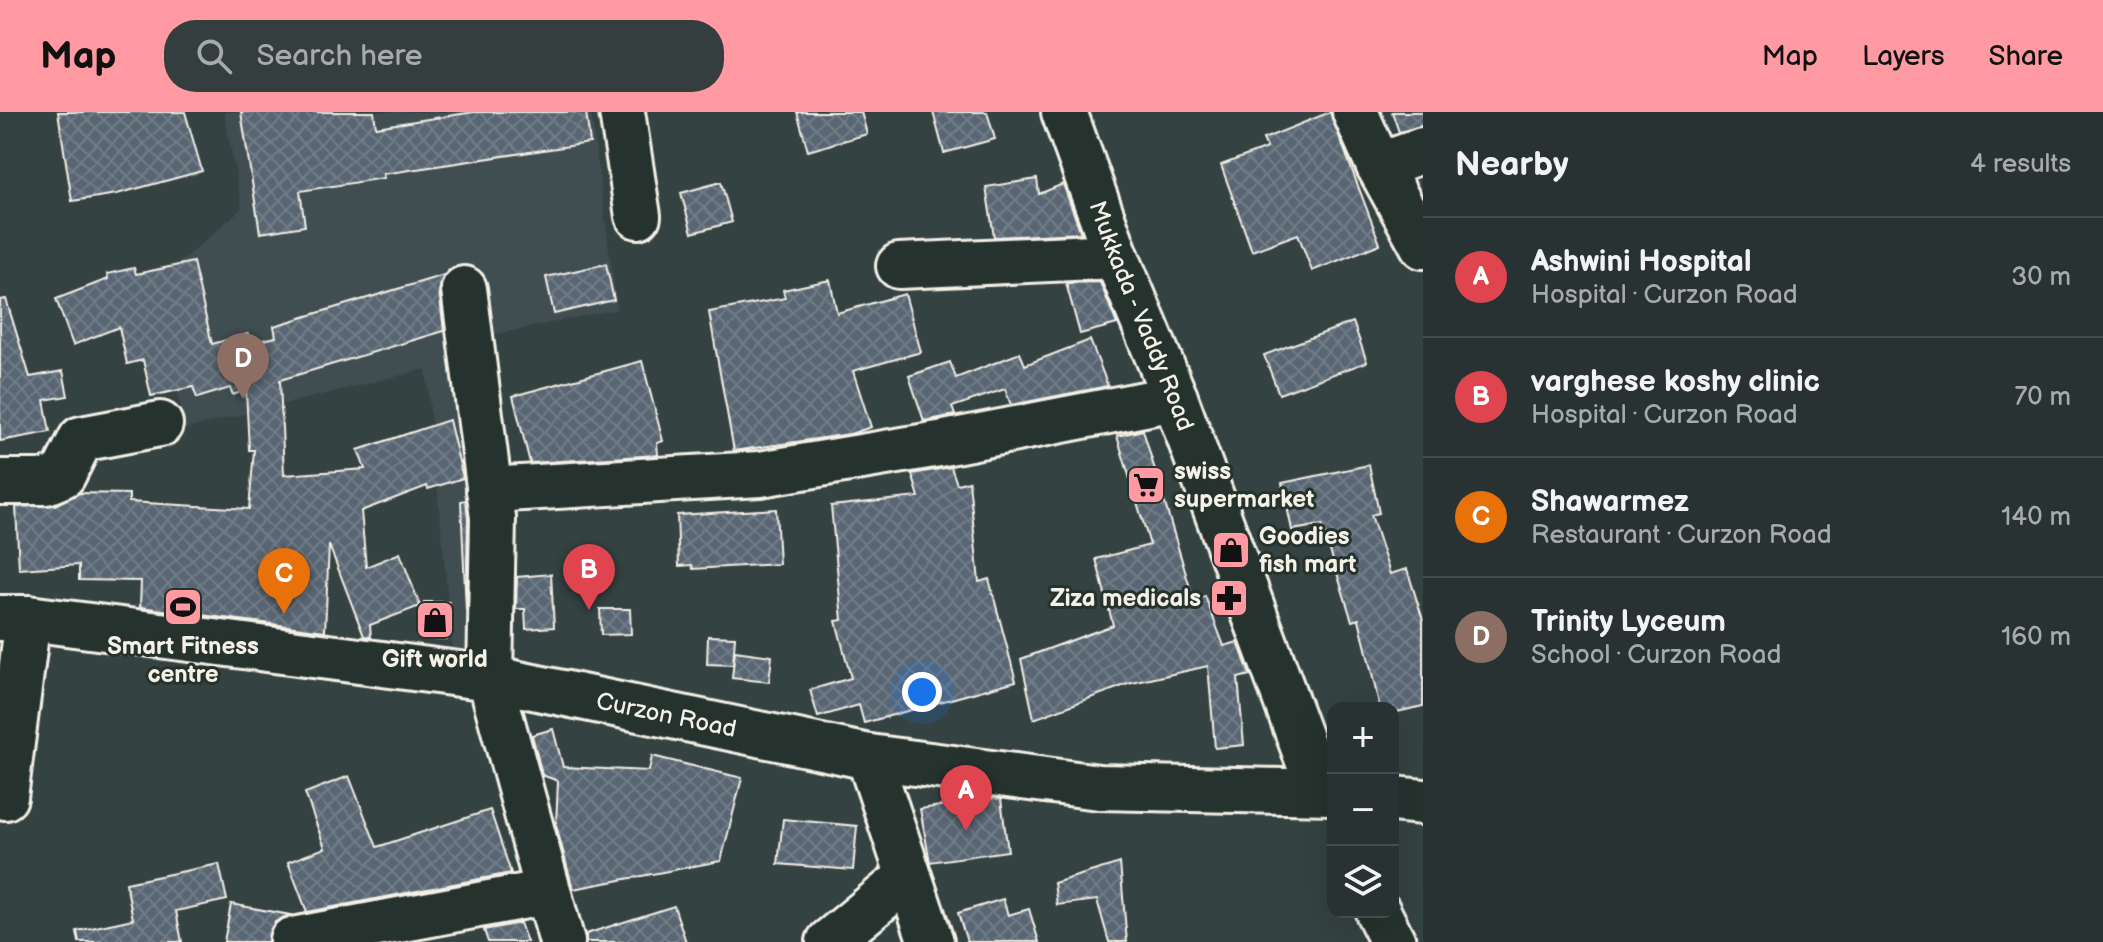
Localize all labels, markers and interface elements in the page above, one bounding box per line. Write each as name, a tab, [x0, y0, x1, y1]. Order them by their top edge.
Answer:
search box	[164, 20, 724, 92]
text: Map	[40, 34, 116, 79]
icon: search	[192, 34, 236, 78]
text: Search here	[256, 38, 423, 74]
text: Map	[1762, 40, 1818, 73]
text: Layers	[1862, 40, 1945, 73]
text: Share	[1989, 40, 2063, 73]
text: Nearby	[1455, 144, 1569, 185]
text: 4 results	[1970, 149, 2071, 180]
street label: Mukkada - Vaddy Road	[1082, 197, 1200, 435]
text: Ashwini Hospital	[1531, 244, 1752, 280]
text: A	[1473, 262, 1489, 293]
text: 30 m	[2011, 262, 2071, 293]
text: Hospital · Curzon Road	[1531, 280, 1798, 311]
pin: D	[217, 333, 269, 399]
text: varghese koshy clinic	[1531, 364, 1820, 400]
text: B	[1472, 382, 1490, 413]
text: 70 m	[2014, 382, 2071, 413]
text: Hospital · Curzon Road	[1531, 400, 1798, 431]
place label: swiss supermarket	[1174, 457, 1314, 514]
supermarket icon: swiss supermarket	[1125, 464, 1167, 506]
text: Shawarmez	[1531, 484, 1689, 520]
text: C	[1472, 502, 1490, 533]
text: 140 m	[2001, 502, 2071, 533]
text: Restaurant · Curzon Road	[1531, 520, 1832, 551]
place label: Goodies fish mart	[1259, 522, 1356, 579]
shop icon: Goodies fish mart	[1210, 529, 1252, 571]
pin: B	[563, 544, 615, 610]
pin: C	[258, 548, 310, 614]
pharmacy icon: Ziza medicals	[1208, 577, 1250, 619]
place label: Ziza medicals	[1050, 584, 1201, 613]
sports icon: Smart Fitness centre	[162, 586, 204, 628]
shop icon: Gift world	[414, 599, 456, 641]
text: Trinity Lyceum	[1531, 604, 1726, 640]
text: D	[1472, 622, 1490, 653]
text: 160 m	[2001, 622, 2071, 653]
place label: Smart Fitness centre	[107, 632, 259, 689]
text: School · Curzon Road	[1531, 640, 1781, 671]
place label: Gift world	[382, 645, 488, 674]
your location	[902, 672, 942, 712]
street label: Curzon Road	[594, 687, 739, 744]
map controls	[1327, 702, 1399, 918]
button: +	[1327, 702, 1399, 774]
pin: A	[940, 765, 992, 831]
button: −	[1327, 774, 1399, 846]
button: layers	[1327, 846, 1399, 918]

